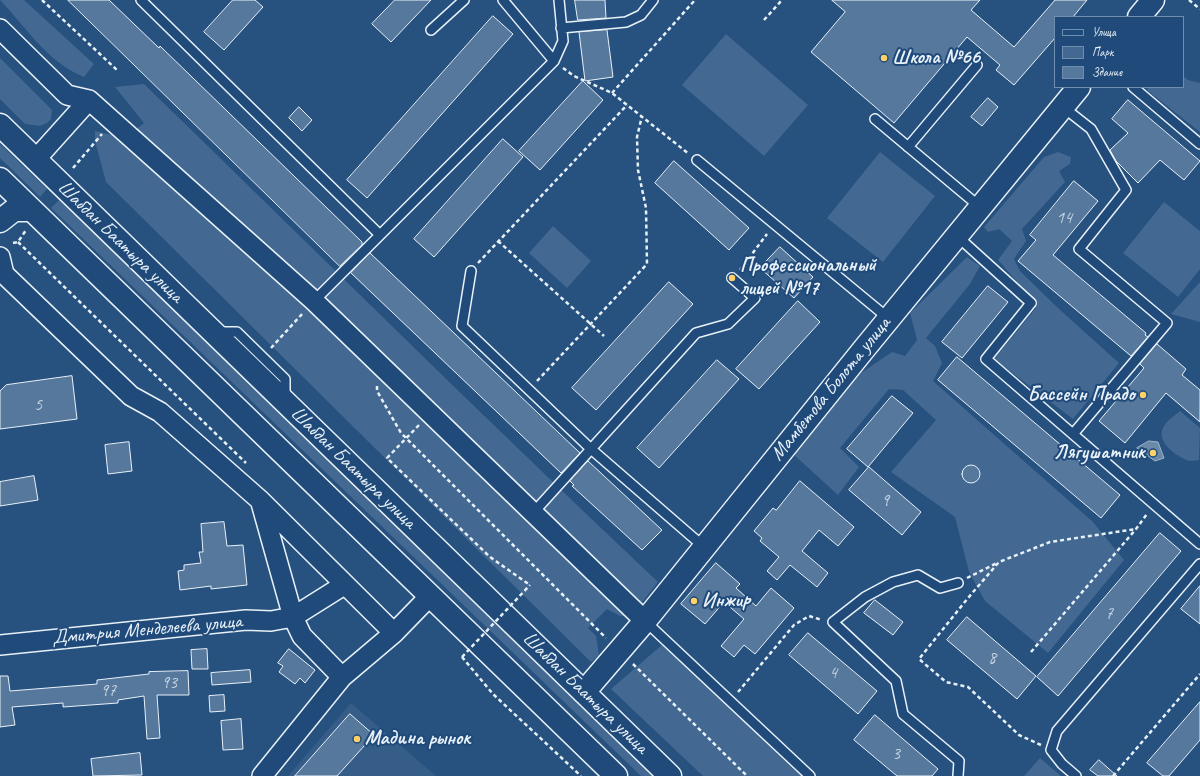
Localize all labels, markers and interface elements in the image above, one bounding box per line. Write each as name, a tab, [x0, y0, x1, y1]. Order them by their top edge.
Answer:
legend	[1054, 16, 1184, 88]
text: Улица	[1092, 24, 1116, 40]
text: Парк	[1092, 44, 1113, 60]
place label: Школа №66	[892, 46, 980, 70]
marker: Школа №66	[879, 53, 889, 63]
text: Здание	[1092, 64, 1122, 80]
street label: Шабдан Баатыра улица	[52, 176, 188, 308]
house number: 14	[1056, 207, 1072, 229]
place label: Профессиональный лицей №17	[740, 254, 876, 301]
marker: Профессиональный лицей №17	[727, 273, 737, 283]
street label: Мамбетова Болота улица	[766, 312, 896, 466]
place label: Бассейн Прадо	[1028, 383, 1135, 407]
marker: Бассейн Прадо	[1138, 390, 1148, 400]
house number: 5	[34, 394, 42, 416]
street label: Шабдан Баатыра улица	[285, 402, 421, 534]
place label: Лягушатник	[1054, 441, 1145, 465]
marker: Лягушатник	[1148, 448, 1158, 458]
house number: 9	[881, 490, 889, 512]
place label: Инжир	[702, 589, 750, 613]
marker: Инжир	[689, 596, 699, 606]
house number: 7	[1105, 603, 1113, 625]
street label: Дмитрия Менделеева улица	[51, 610, 243, 650]
street label: Шабдан Баатыра улица	[517, 627, 653, 759]
house number: 8	[988, 647, 996, 669]
house number: 4	[829, 662, 837, 684]
house number: 93	[161, 672, 177, 694]
house number: 97	[100, 680, 116, 702]
place label: Мадина рынок	[365, 727, 470, 751]
marker: Мадина рынок	[352, 734, 362, 744]
house number: 3	[892, 743, 900, 765]

